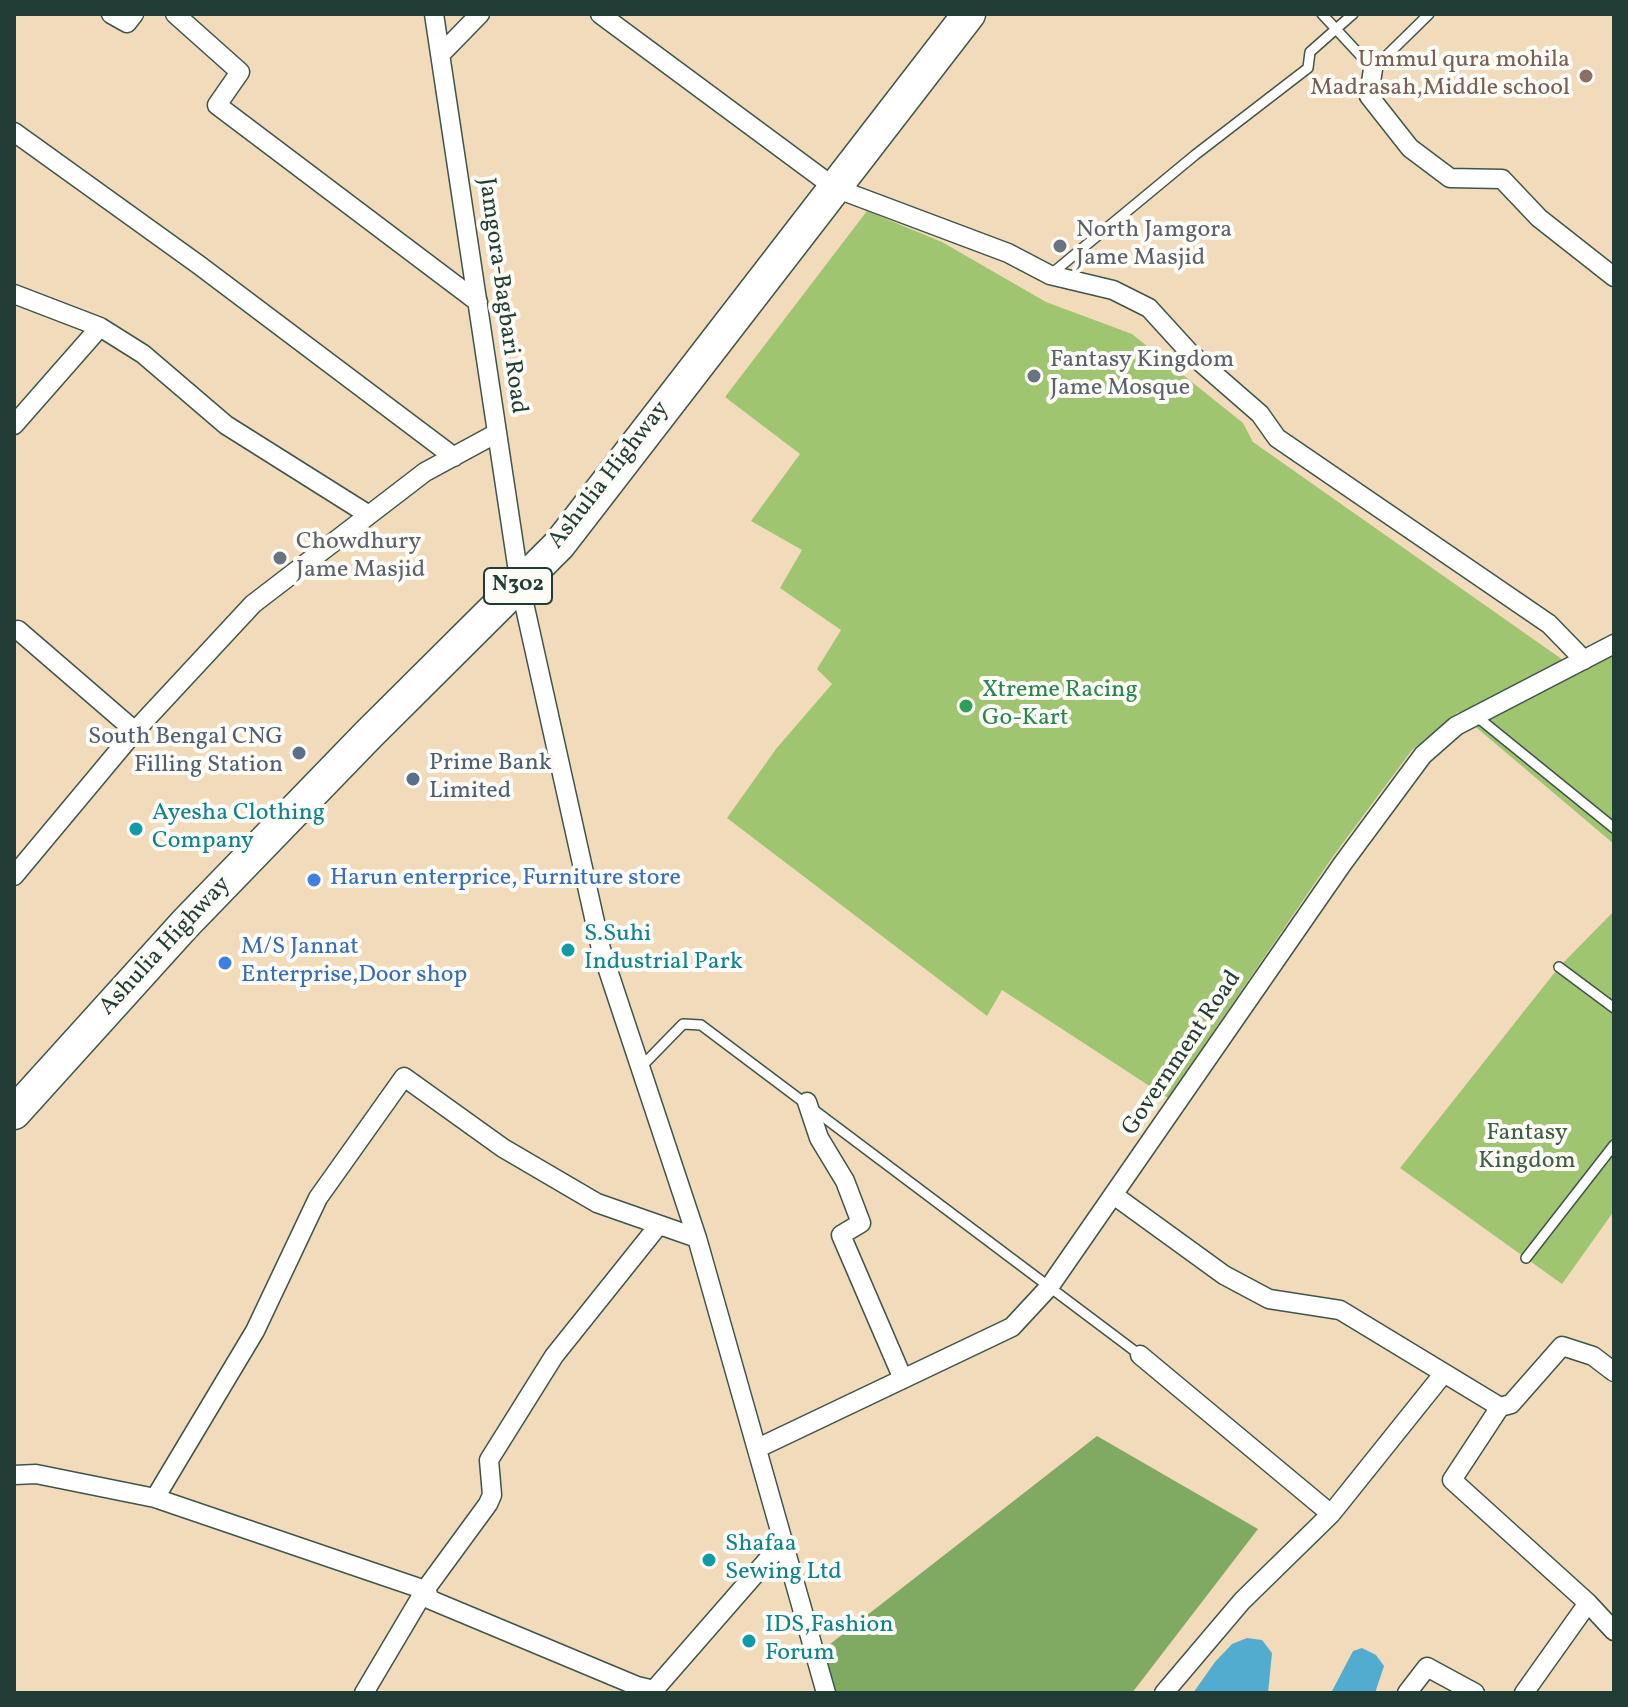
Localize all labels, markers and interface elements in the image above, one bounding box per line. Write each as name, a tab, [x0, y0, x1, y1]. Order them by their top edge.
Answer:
place label: Ummul qura mohila Madrasah,Middle school	[1310, 48, 1570, 104]
marker: Ummul qura mohila Madrasah,Middle school	[1577, 67, 1595, 85]
street label: Jamgora-Bagbari Road	[470, 176, 532, 416]
place label: North Jamgora Jame Masjid	[1076, 218, 1232, 274]
marker: North Jamgora Jame Masjid	[1051, 237, 1069, 255]
place label: Fantasy Kingdom Jame Mosque	[1050, 348, 1234, 404]
marker: Fantasy Kingdom Jame Mosque	[1025, 367, 1043, 385]
street label: Ashulia Highway	[543, 396, 677, 556]
place label: Chowdhury Jame Masjid	[296, 530, 425, 586]
marker: Chowdhury Jame Masjid	[271, 549, 289, 567]
road number: N302	[484, 568, 552, 604]
place label: Xtreme Racing Go-Kart	[982, 678, 1138, 734]
marker: Xtreme Racing Go-Kart	[957, 697, 975, 715]
place label: South Bengal CNG Filling Station	[88, 725, 283, 781]
marker: South Bengal CNG Filling Station	[290, 744, 308, 762]
place label: Prime Bank Limited	[429, 751, 552, 807]
marker: Prime Bank Limited	[404, 770, 422, 788]
place label: Ayesha Clothing Company	[152, 801, 325, 857]
marker: Ayesha Clothing Company	[127, 820, 145, 838]
place label: Harun enterprice, Furniture store	[330, 866, 681, 894]
street label: Ashulia Highway	[94, 871, 238, 1023]
marker: Harun enterprice, Furniture store	[305, 871, 323, 889]
place label: S.Suhi Industrial Park	[584, 922, 743, 978]
place label: M/S Jannat Enterprise,Door shop	[241, 935, 467, 991]
marker: S.Suhi Industrial Park	[559, 941, 577, 959]
marker: M/S Jannat Enterprise,Door shop	[216, 954, 234, 972]
street label: Government Road	[1117, 966, 1249, 1142]
park label: Fantasy Kingdom	[1478, 1121, 1576, 1177]
place label: Shafaa Sewing Ltd	[725, 1532, 842, 1588]
marker: Shafaa Sewing Ltd	[700, 1551, 718, 1569]
place label: IDS,Fashion Forum	[765, 1613, 894, 1669]
marker: IDS,Fashion Forum	[740, 1632, 758, 1650]

